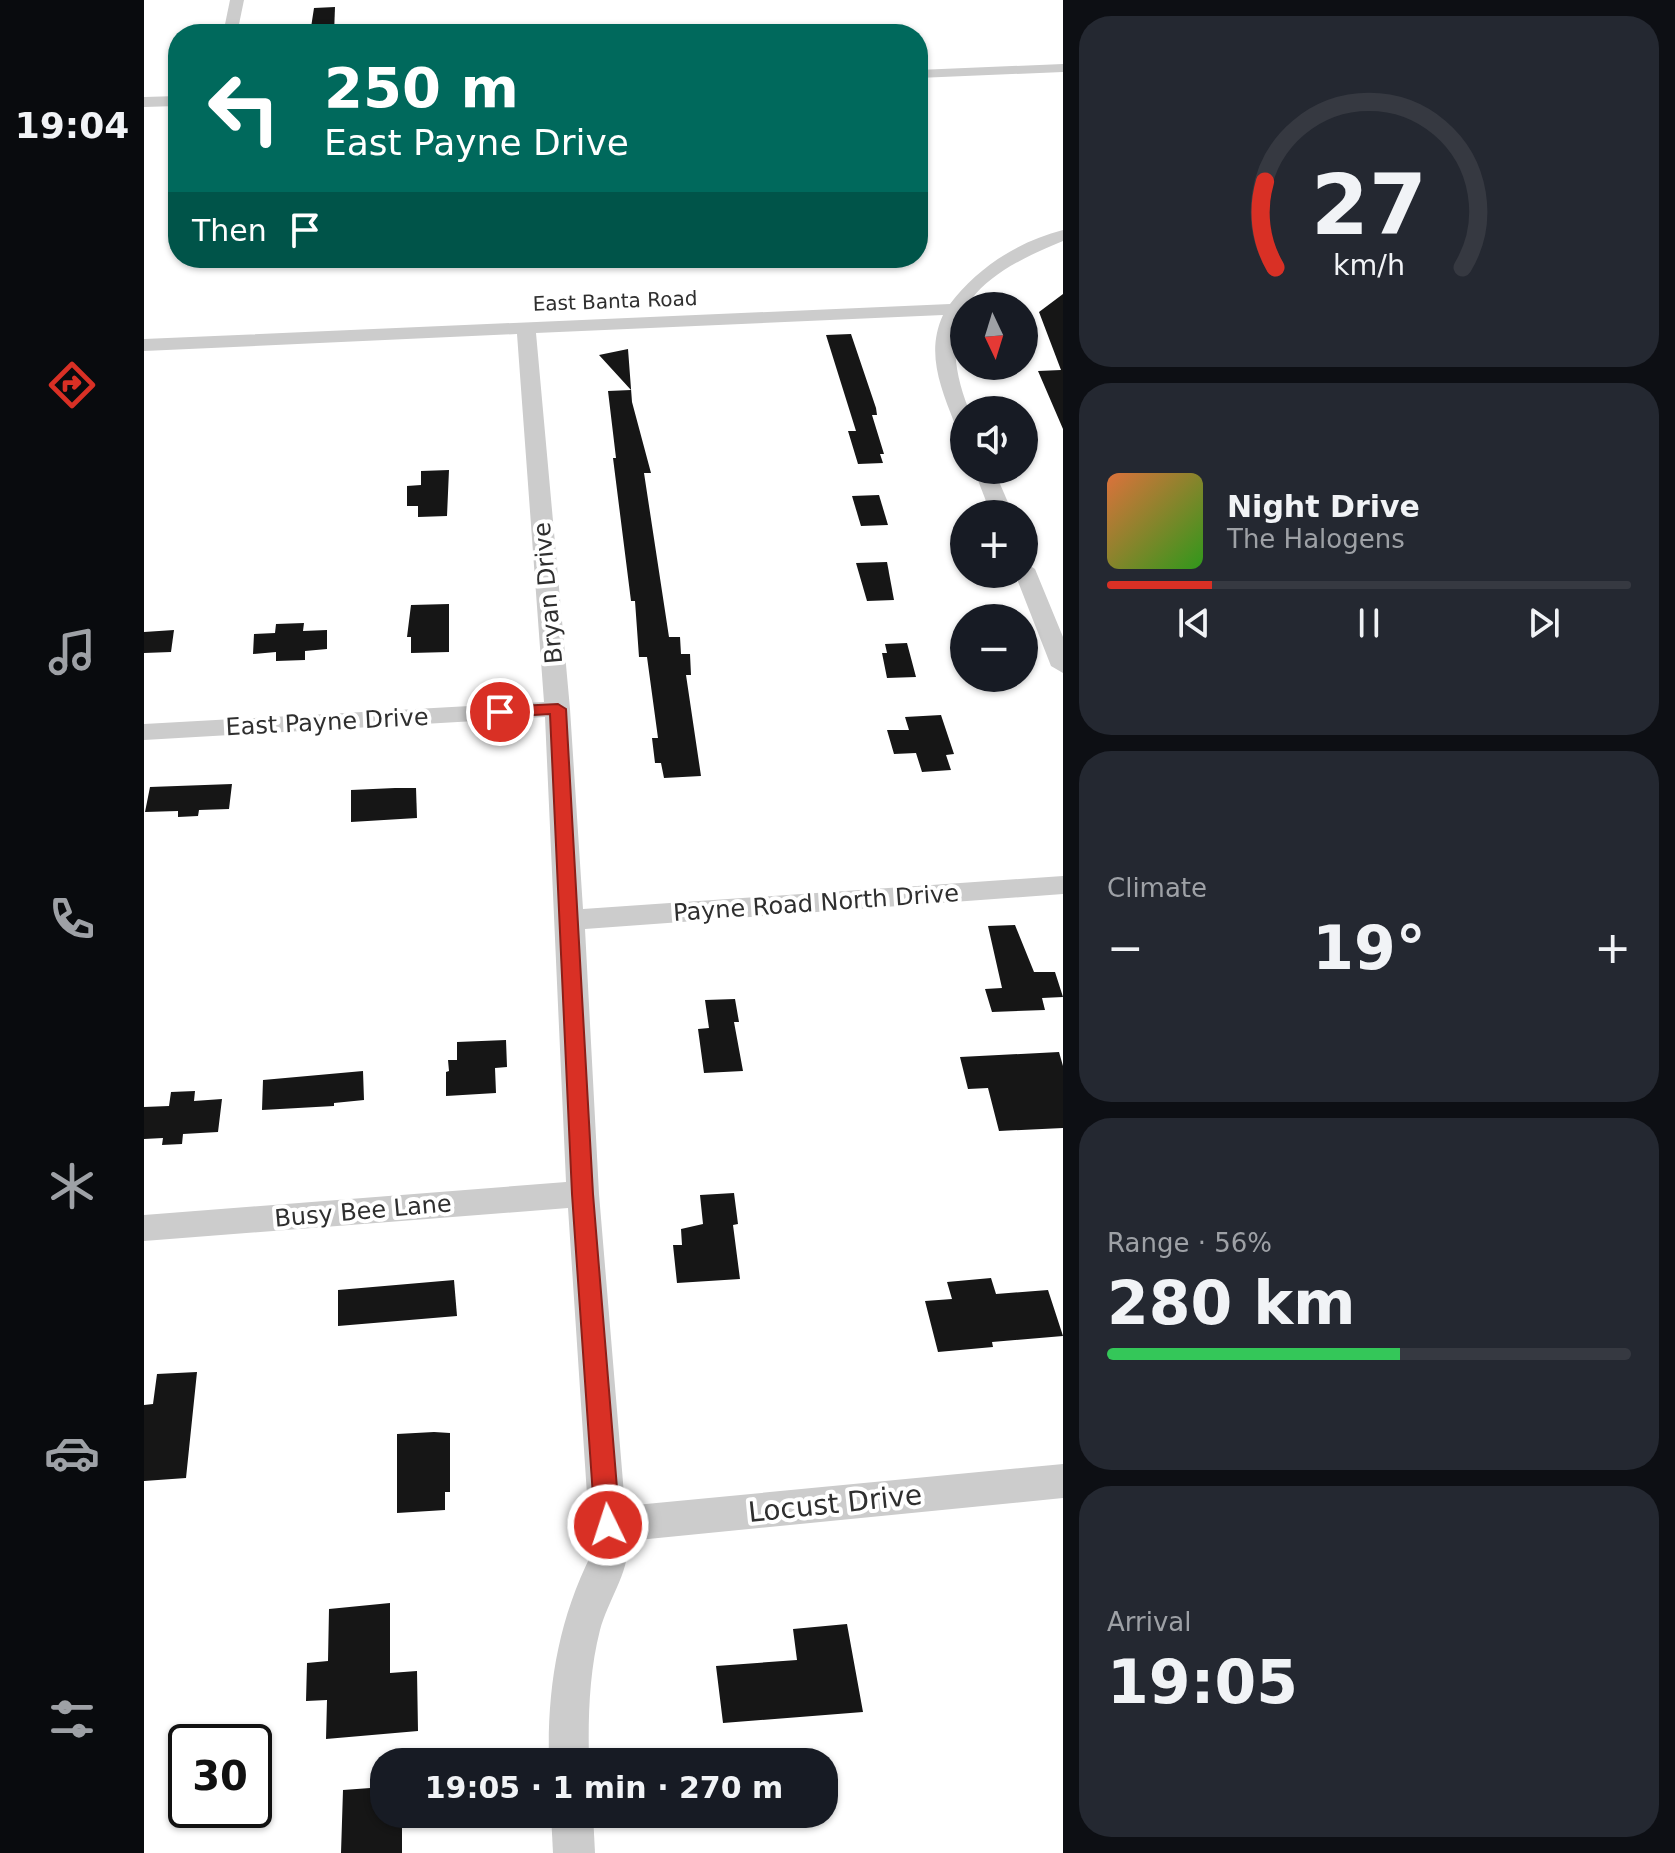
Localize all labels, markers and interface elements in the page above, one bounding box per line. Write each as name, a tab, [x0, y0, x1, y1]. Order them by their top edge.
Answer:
text: 250 m	[324, 55, 519, 120]
icon: left	[192, 56, 296, 160]
text: 19:04	[15, 105, 129, 146]
text: East Payne Drive	[324, 122, 629, 163]
text: 27	[1311, 156, 1427, 253]
icon: arrive	[283, 208, 327, 252]
text: Then	[192, 213, 267, 248]
text: km/h	[1333, 248, 1405, 282]
street label: East Banta Road	[532, 286, 698, 316]
north arrow	[950, 292, 1038, 380]
map controls	[950, 292, 1038, 692]
icon: directions	[44, 357, 100, 413]
button: sound	[950, 396, 1038, 484]
text: Night Drive	[1227, 489, 1420, 524]
button: +	[950, 500, 1038, 588]
street label: Bryan Drive	[528, 521, 568, 665]
text: The Halogens	[1227, 524, 1405, 554]
icon: previous	[1172, 601, 1216, 645]
icon: pause	[1347, 601, 1391, 645]
icon: next	[1522, 601, 1566, 645]
button: −	[950, 604, 1038, 692]
icon: music	[44, 624, 100, 680]
pin	[466, 678, 534, 746]
icon: arrive	[478, 690, 522, 734]
street label: East Payne Drive	[225, 703, 429, 741]
text: Climate	[1107, 873, 1207, 903]
street label: Payne Road North Drive	[672, 879, 960, 927]
icon: phone	[44, 891, 100, 947]
text: 19°	[1312, 913, 1426, 983]
text: −	[1107, 922, 1144, 973]
text: +	[1594, 922, 1631, 973]
icon: climate	[44, 1158, 100, 1214]
street label: Busy Bee Lane	[273, 1189, 453, 1233]
text: Range · 56%	[1107, 1228, 1272, 1258]
text: 280 km	[1107, 1268, 1356, 1338]
icon: car	[44, 1425, 100, 1481]
street label: Locust Drive	[747, 1478, 924, 1529]
position arrow	[566, 1483, 650, 1567]
text: Arrival	[1107, 1607, 1191, 1637]
text: 19:05	[1107, 1647, 1298, 1717]
icon: filters	[44, 1691, 100, 1747]
speed limit sign: 30	[168, 1724, 272, 1828]
text: 19:05 · 1 min · 270 m	[425, 1770, 783, 1805]

